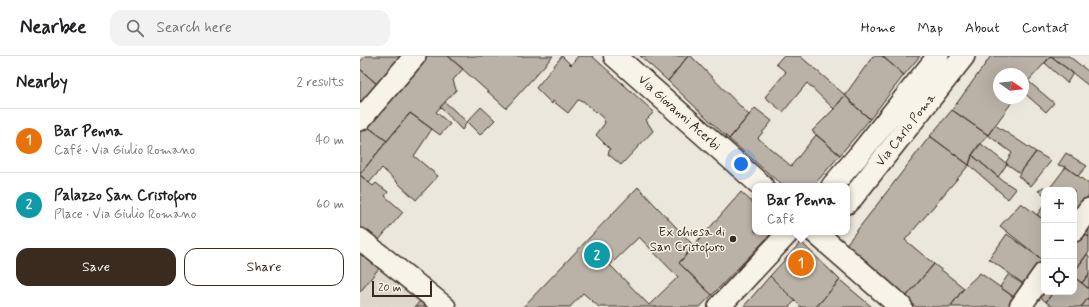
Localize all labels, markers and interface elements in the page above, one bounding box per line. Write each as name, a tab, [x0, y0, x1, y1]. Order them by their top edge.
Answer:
search box	[110, 10, 390, 46]
text: Nearbee	[20, 15, 86, 40]
icon: search	[124, 17, 146, 39]
text: Search here	[156, 18, 232, 38]
text: Home	[861, 19, 895, 37]
text: Map	[917, 19, 943, 37]
text: About	[965, 19, 1000, 37]
text: Contact	[1022, 19, 1069, 37]
north arrow	[993, 68, 1029, 104]
text: Nearby	[16, 71, 68, 93]
street label: Via Giovanni Acerbi	[634, 71, 724, 155]
text: 2 results	[297, 74, 344, 91]
street label: Via Carlo Poma	[872, 90, 940, 170]
text: Bar Penna	[54, 122, 123, 142]
text: 1	[26, 132, 32, 149]
text: 40 m	[315, 132, 344, 149]
text: Café · Via Giulio Romano	[54, 142, 195, 159]
your location	[731, 154, 751, 174]
popup	[752, 183, 850, 235]
text: Palazzo San Cristoforo	[54, 186, 197, 206]
map controls	[1041, 187, 1077, 295]
button: +	[1041, 187, 1077, 223]
text: Bar Penna	[767, 191, 835, 211]
text: 2	[26, 196, 32, 213]
text: 60 m	[316, 196, 344, 213]
text: Place · Via Giulio Romano	[54, 206, 196, 223]
text: Café	[767, 211, 794, 228]
button: −	[1041, 223, 1077, 259]
place label: Ex chiesa di San Cristoforo	[650, 224, 725, 258]
marker: Ex chiesa di San Cristoforo	[728, 234, 738, 244]
pin: 2	[584, 240, 610, 270]
button: Save	[16, 248, 176, 286]
button: Share	[184, 248, 344, 286]
pin: 1	[788, 248, 814, 278]
button: locate	[1041, 259, 1077, 295]
scale bar	[372, 279, 432, 298]
text: 20 m	[378, 281, 401, 295]

